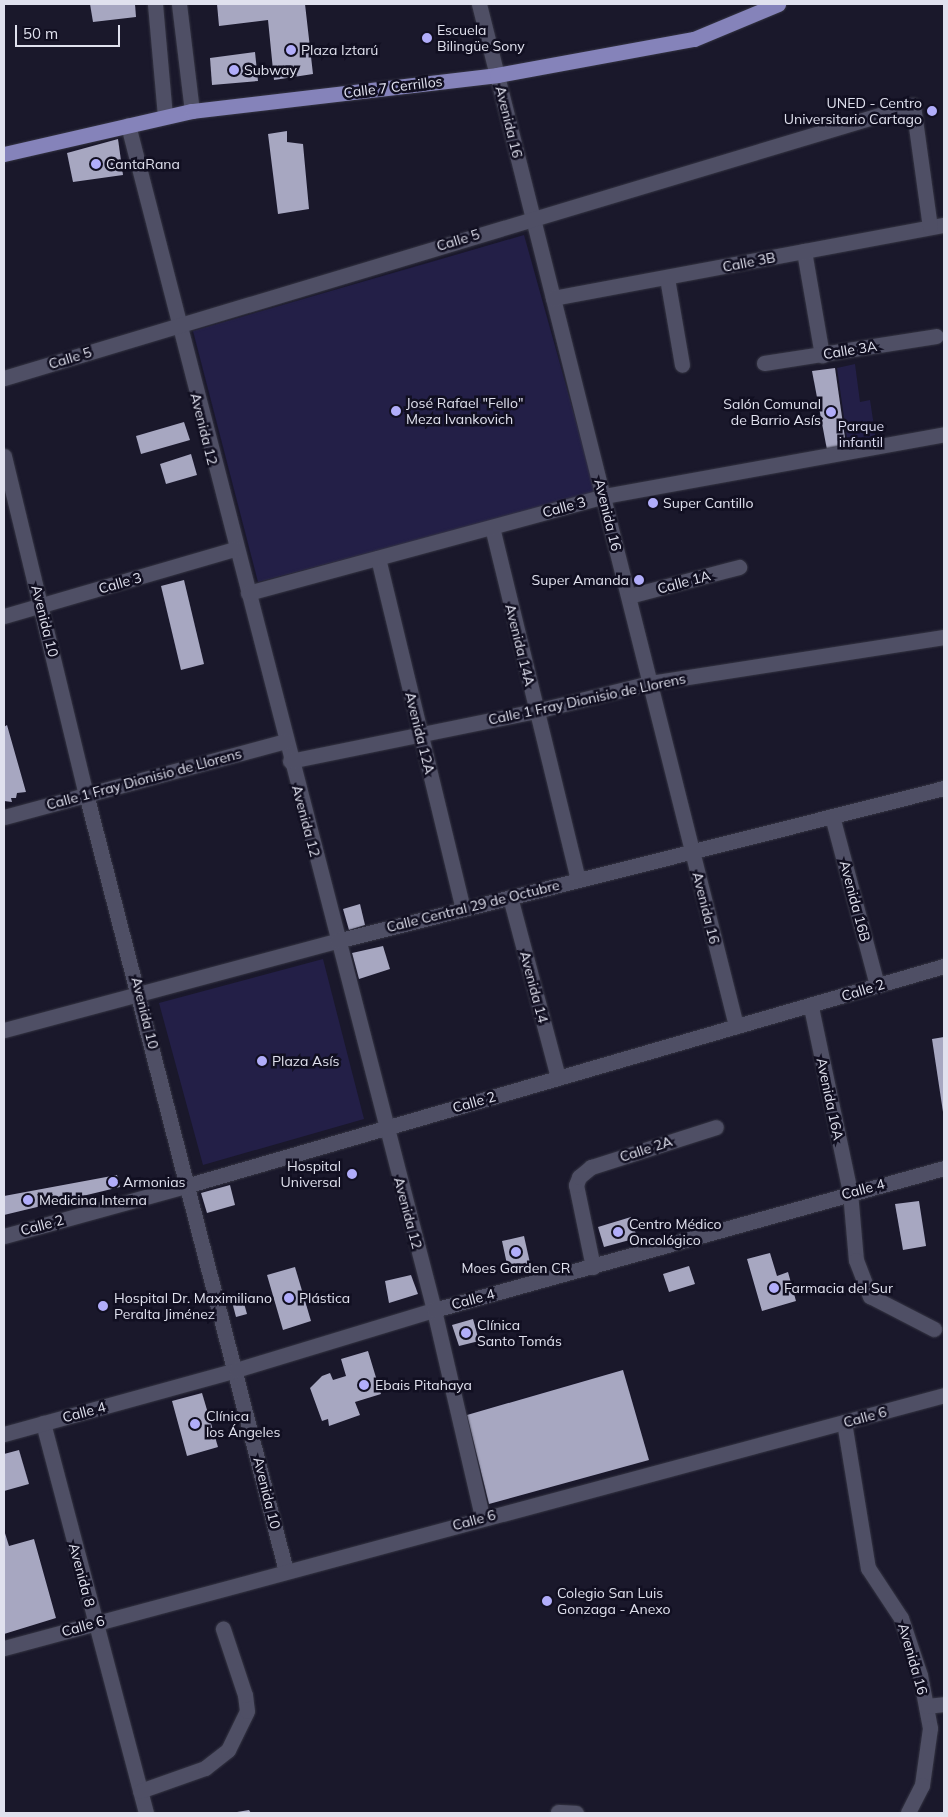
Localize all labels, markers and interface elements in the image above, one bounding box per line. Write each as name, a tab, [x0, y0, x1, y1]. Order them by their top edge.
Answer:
scale bar	[18, 15, 122, 47]
place label: Escuela Bilingüe Sony	[437, 22, 525, 54]
text: 50 m	[23, 24, 58, 43]
marker: Escuela Bilingüe Sony	[421, 32, 433, 44]
place label: Plaza Iztarú	[301, 42, 378, 58]
marker: Plaza Iztarú	[285, 44, 297, 56]
place label: Subway	[244, 62, 297, 78]
marker: Subway	[228, 64, 240, 76]
street label: Calle 7 Cerrillos	[343, 73, 443, 101]
street label: Avenida 16	[492, 84, 526, 160]
place label: UNED - Centro Universitario Cartago	[784, 95, 922, 128]
marker: UNED - Centro Universitario Cartago	[926, 105, 938, 117]
place label: CantaRana	[106, 156, 180, 172]
marker: CantaRana	[90, 158, 102, 170]
street label: Calle 5	[434, 226, 482, 254]
street label: Calle 3B	[721, 249, 777, 275]
street label: Calle 3A	[822, 337, 878, 363]
street label: Calle 5	[46, 344, 94, 372]
street label: Avenida 12	[187, 391, 221, 467]
place label: José Rafael "Fello" Meza Ivankovich	[406, 395, 523, 428]
place label: Salón Comunal de Barrio Asís	[723, 396, 821, 428]
marker: José Rafael "Fello" Meza Ivankovich	[390, 405, 402, 417]
marker: Salón Comunal de Barrio Asís	[825, 406, 837, 418]
park label: Parque infantil	[838, 418, 884, 451]
street label: Avenida 16	[591, 477, 625, 553]
street label: Calle 3	[541, 493, 587, 521]
place label: Super Cantillo	[663, 495, 753, 511]
marker: Super Cantillo	[647, 497, 659, 509]
street label: Calle 1A	[656, 567, 712, 597]
street label: Calle 3	[96, 569, 144, 597]
place label: Super Amanda	[531, 572, 629, 588]
marker: Super Amanda	[633, 574, 645, 586]
street label: Avenida 10	[28, 583, 62, 659]
street label: Avenida 14A	[502, 602, 538, 688]
street label: Calle 1 Fray Dionisio de Llorens	[487, 670, 687, 728]
street label: Avenida 12A	[402, 690, 438, 776]
street label: Calle 1 Fray Dionisio de Llorens	[45, 745, 243, 813]
street label: Avenida 12	[288, 783, 324, 859]
street label: Avenida 16B	[836, 859, 874, 943]
street label: Avenida 16	[689, 870, 723, 946]
street label: Calle Central 29 de Octubre	[385, 876, 561, 936]
street label: Avenida 14	[516, 949, 552, 1025]
street label: Avenida 10	[128, 975, 162, 1051]
street label: Calle 2	[839, 976, 887, 1004]
place label: Plaza Asís	[272, 1053, 340, 1069]
marker: Plaza Asís	[256, 1055, 268, 1067]
street label: Avenida 16A	[813, 1056, 847, 1142]
street label: Calle 2	[450, 1088, 498, 1116]
street label: Calle 2A	[618, 1133, 674, 1165]
place label: Hospital Universal	[281, 1158, 341, 1190]
marker: Hospital Universal	[345, 1167, 359, 1181]
place label: Armonias	[123, 1174, 186, 1190]
street label: Avenida 12	[390, 1175, 426, 1251]
street label: Calle 4	[840, 1175, 886, 1203]
marker: Armonias	[107, 1176, 119, 1188]
place label: Medicina Interna	[39, 1192, 147, 1208]
marker: Medicina Interna	[21, 1193, 35, 1207]
street label: Calle 2	[19, 1211, 65, 1239]
place label: Centro Médico Oncológico	[629, 1216, 722, 1248]
marker: Centro Médico Oncológico	[611, 1225, 625, 1239]
marker: Moes Garden CR	[510, 1246, 522, 1258]
place label: Moes Garden CR	[462, 1260, 570, 1276]
place label: Farmacia del Sur	[784, 1280, 893, 1296]
marker: Farmacia del Sur	[768, 1282, 780, 1294]
street label: Calle 4	[450, 1285, 496, 1313]
place label: Hospital Dr. Maximiliano Peralta Jiménez	[114, 1290, 272, 1322]
place label: Plástica	[299, 1290, 350, 1306]
marker: Plástica	[283, 1292, 295, 1304]
marker: Hospital Dr. Maximiliano Peralta Jiménez	[96, 1299, 110, 1313]
place label: Clínica Santo Tomás	[477, 1317, 562, 1350]
marker: Clínica Santo Tomás	[459, 1326, 473, 1340]
place label: Ebais Pitahaya	[375, 1377, 472, 1393]
marker: Ebais Pitahaya	[357, 1378, 371, 1392]
street label: Calle 4	[61, 1398, 107, 1426]
street label: Calle 6	[842, 1403, 888, 1431]
place label: Clínica los Ángeles	[206, 1408, 280, 1440]
marker: Clínica los Ángeles	[188, 1417, 202, 1431]
street label: Avenida 10	[250, 1455, 284, 1531]
street label: Calle 6	[451, 1506, 497, 1534]
street label: Avenida 8	[65, 1541, 99, 1609]
place label: Colegio San Luis Gonzaga - Anexo	[557, 1585, 671, 1618]
marker: Colegio San Luis Gonzaga - Anexo	[541, 1595, 553, 1607]
street label: Calle 6	[59, 1612, 107, 1640]
street label: Avenida 16	[895, 1621, 931, 1697]

